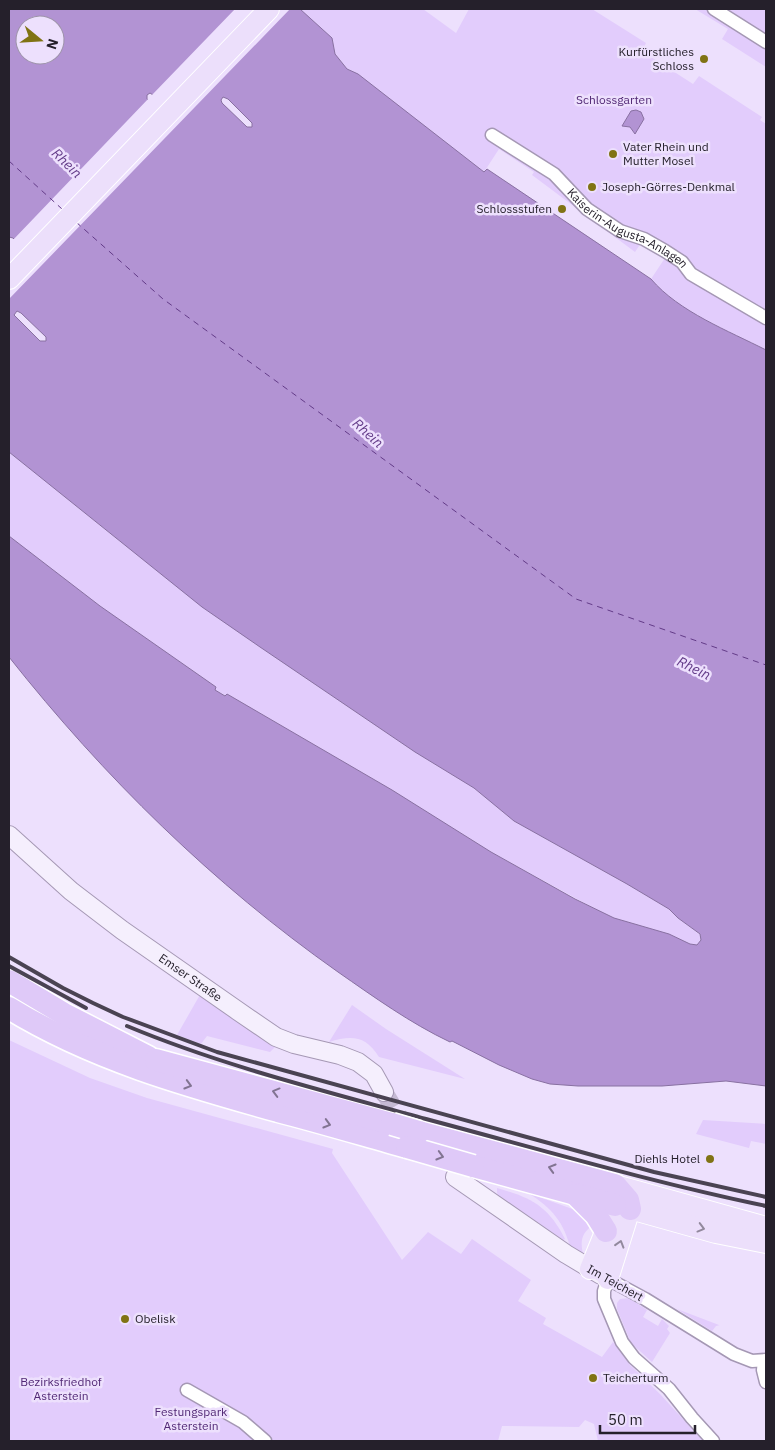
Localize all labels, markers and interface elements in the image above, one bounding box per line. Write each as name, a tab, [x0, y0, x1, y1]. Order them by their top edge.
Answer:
north arrow	[15, 15, 65, 65]
text: N	[42, 36, 62, 52]
place label: Kurfürstliches Schloss	[619, 44, 694, 73]
marker: Kurfürstliches Schloss	[698, 53, 710, 65]
park label: Schlossgarten	[576, 92, 652, 107]
place label: Vater Rhein und Mutter Mosel	[623, 139, 709, 168]
water label: Rhein	[48, 144, 86, 182]
marker: Vater Rhein und Mutter Mosel	[607, 148, 619, 160]
place label: Joseph-Görres-Denkmal	[602, 179, 735, 194]
marker: Joseph-Görres-Denkmal	[586, 181, 598, 193]
street label: Kaiserin-Augusta-Anlagen	[564, 185, 692, 271]
place label: Schlossstufen	[477, 201, 552, 216]
marker: Schlossstufen	[556, 203, 568, 215]
water label: Rhein	[349, 414, 387, 452]
water label: Rhein	[674, 652, 714, 684]
street label: Emser Straße	[156, 950, 225, 1005]
one-way arrow	[183, 1080, 192, 1090]
one-way arrow	[272, 1088, 280, 1098]
one-way arrow	[323, 1119, 331, 1129]
one-way arrow	[435, 1150, 444, 1161]
place label: Diehls Hotel	[634, 1151, 700, 1166]
marker: Diehls Hotel	[704, 1153, 716, 1165]
one-way arrow	[547, 1163, 556, 1174]
one-way arrow	[697, 1223, 705, 1233]
one-way arrow	[614, 1241, 624, 1249]
street label: Im Teichert	[585, 1261, 646, 1304]
place label: Obelisk	[135, 1311, 176, 1326]
marker: Obelisk	[119, 1313, 131, 1325]
place label: Teicherturm	[603, 1370, 668, 1385]
marker: Teicherturm	[587, 1372, 599, 1384]
park label: Bezirksfriedhof Asterstein	[20, 1374, 102, 1403]
scale bar	[600, 1402, 695, 1434]
park label: Festungspark Asterstein	[155, 1404, 228, 1433]
text: 50 m	[608, 1410, 643, 1429]

